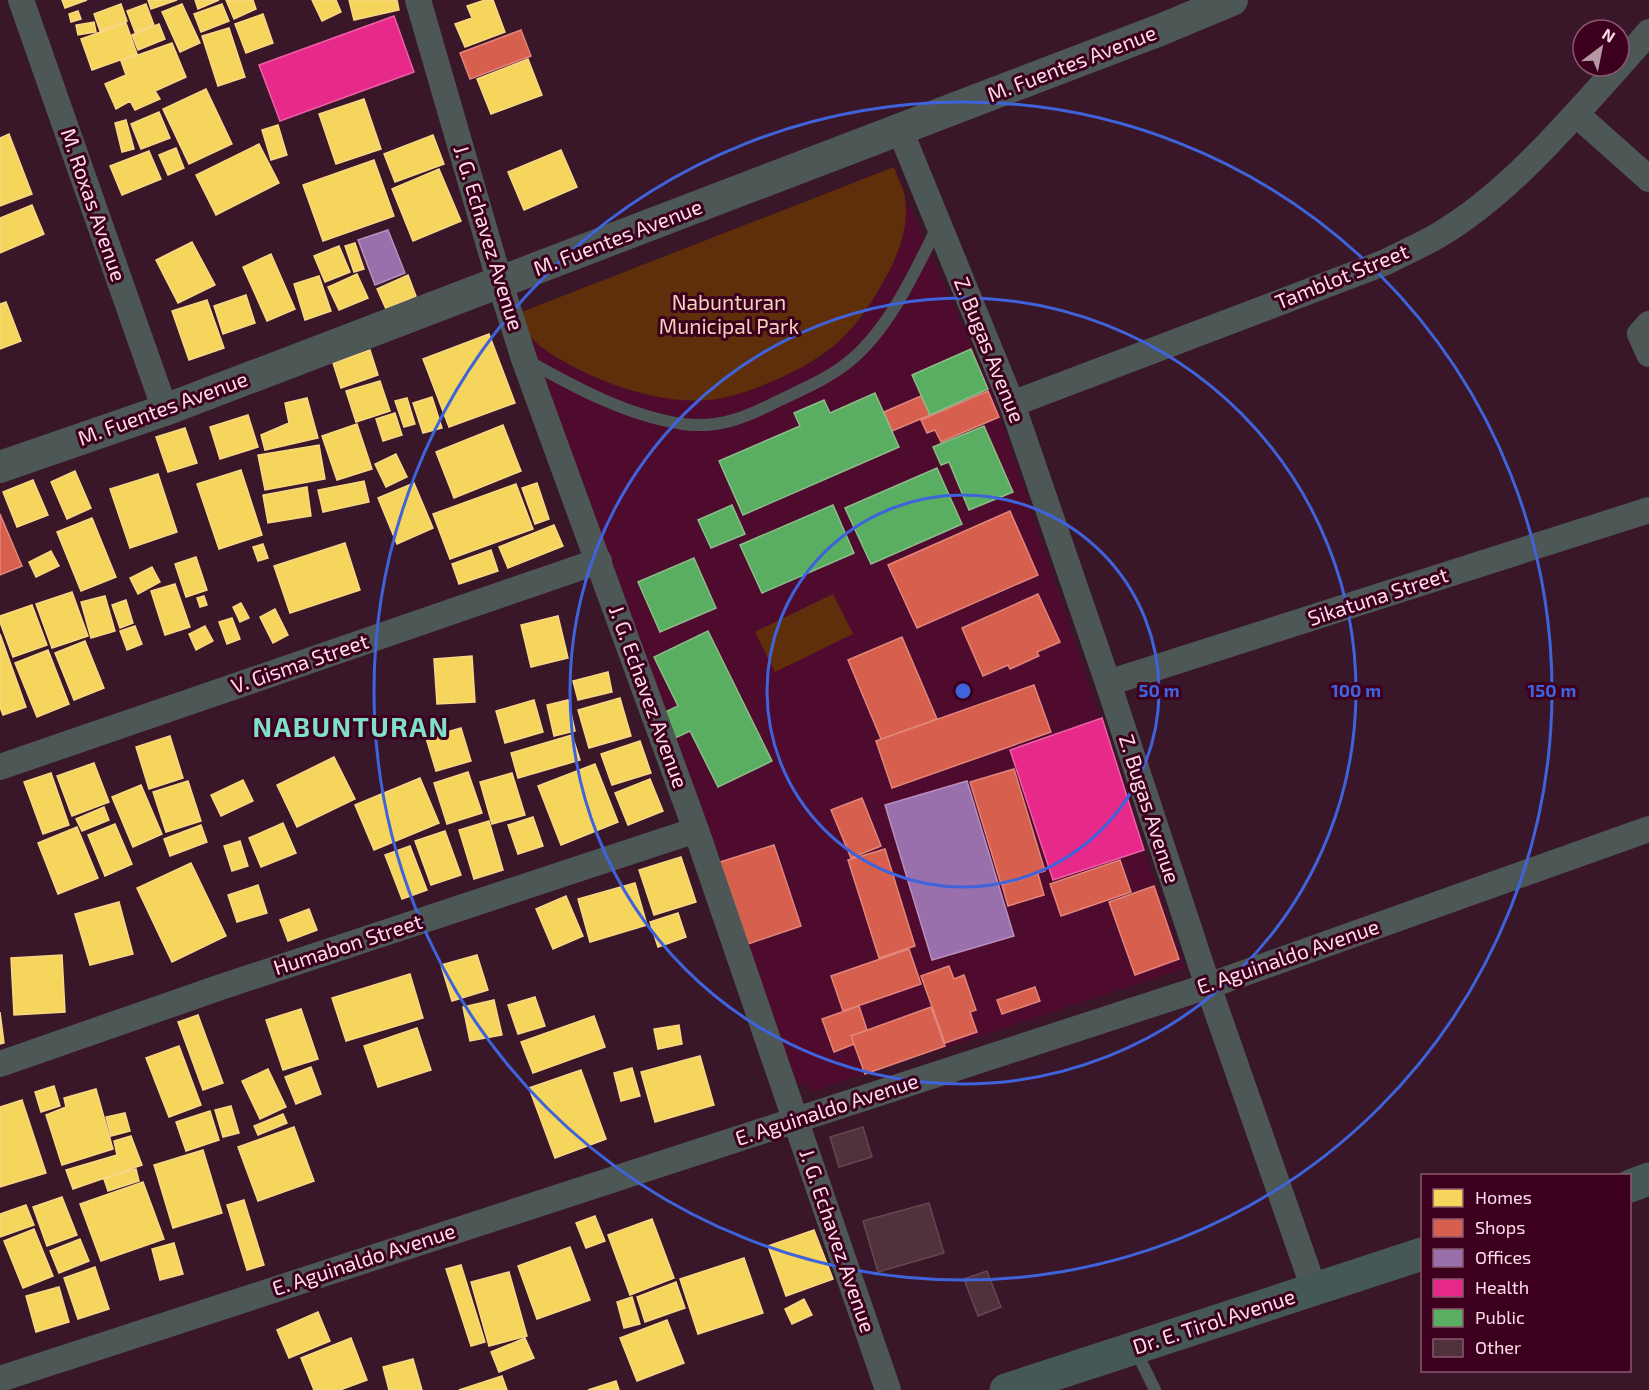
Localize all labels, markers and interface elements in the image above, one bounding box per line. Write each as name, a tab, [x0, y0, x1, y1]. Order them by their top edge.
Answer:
north arrow	[1571, 18, 1631, 78]
street label: M. Fuentes Avenue	[984, 19, 1159, 106]
text: N	[1599, 24, 1619, 46]
street label: M. Roxas Avenue	[57, 125, 132, 284]
street label: J. G. Echavez Avenue	[449, 142, 530, 333]
street label: M. Fuentes Avenue	[530, 193, 705, 280]
street label: Tamblot Street	[1271, 238, 1412, 314]
street label: Z. Bugas Avenue	[950, 273, 1031, 426]
park label: Nabunturan Municipal Park	[659, 289, 799, 338]
street label: M. Fuentes Avenue	[74, 365, 251, 450]
street label: Sikatuna Street	[1304, 561, 1451, 630]
street label: J. G. Echavez Avenue	[605, 602, 694, 791]
street label: V. Gisma Street	[228, 627, 371, 698]
text: 50 m	[1138, 679, 1180, 701]
text: 100 m	[1331, 679, 1381, 701]
text: 150 m	[1528, 679, 1576, 701]
centre of rings	[953, 681, 973, 701]
district label: NABUNTURAN	[253, 710, 449, 742]
street label: Z. Bugas Avenue	[1115, 731, 1186, 886]
street label: Humabon Street	[270, 908, 425, 979]
street label: E. Aguinaldo Avenue	[1193, 913, 1382, 999]
street label: E. Aguinaldo Avenue	[732, 1067, 921, 1150]
street label: J. G. Echavez Avenue	[795, 1145, 882, 1336]
legend	[1421, 1174, 1631, 1372]
text: Homes	[1475, 1186, 1532, 1208]
text: Shops	[1475, 1216, 1525, 1238]
street label: E. Aguinaldo Avenue	[269, 1217, 458, 1300]
text: Offices	[1475, 1246, 1531, 1268]
text: Health	[1475, 1276, 1529, 1298]
street label: Dr. E. Tirol Avenue	[1129, 1283, 1298, 1359]
text: Public	[1475, 1306, 1525, 1328]
text: Other	[1475, 1336, 1521, 1358]

